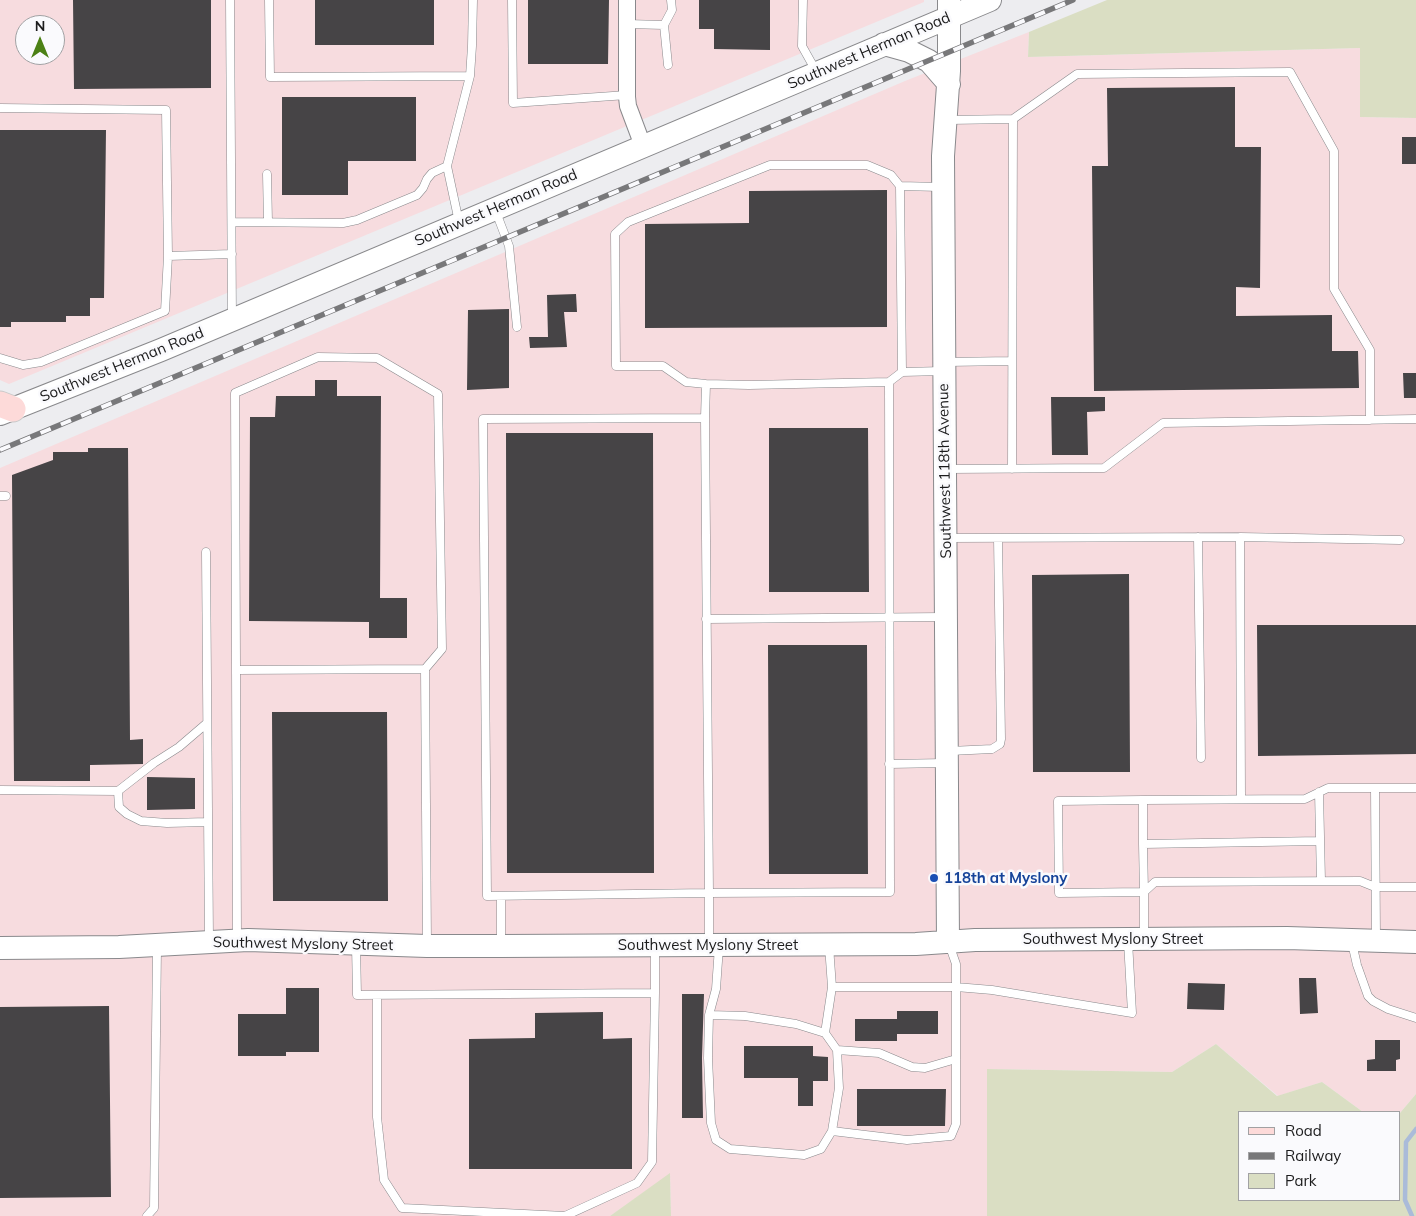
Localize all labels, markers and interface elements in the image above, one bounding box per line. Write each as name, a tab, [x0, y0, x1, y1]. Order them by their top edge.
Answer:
street label: Southwest Herman Road	[785, 9, 953, 93]
north arrow	[15, 15, 65, 65]
text: N	[35, 17, 45, 35]
street label: Southwest Herman Road	[412, 166, 580, 250]
street label: Southwest Herman Road	[38, 324, 206, 406]
street label: Southwest 118th Avenue	[934, 383, 956, 559]
place label: 118th at Myslony	[944, 869, 1067, 887]
marker: 118th at Myslony	[928, 872, 940, 884]
street label: Southwest Myslony Street	[1023, 930, 1203, 948]
street label: Southwest Myslony Street	[213, 933, 393, 955]
street label: Southwest Myslony Street	[618, 936, 798, 954]
legend	[1238, 1111, 1401, 1201]
text: Road	[1285, 1121, 1322, 1140]
text: Railway	[1285, 1146, 1341, 1165]
text: Park	[1285, 1171, 1317, 1190]

